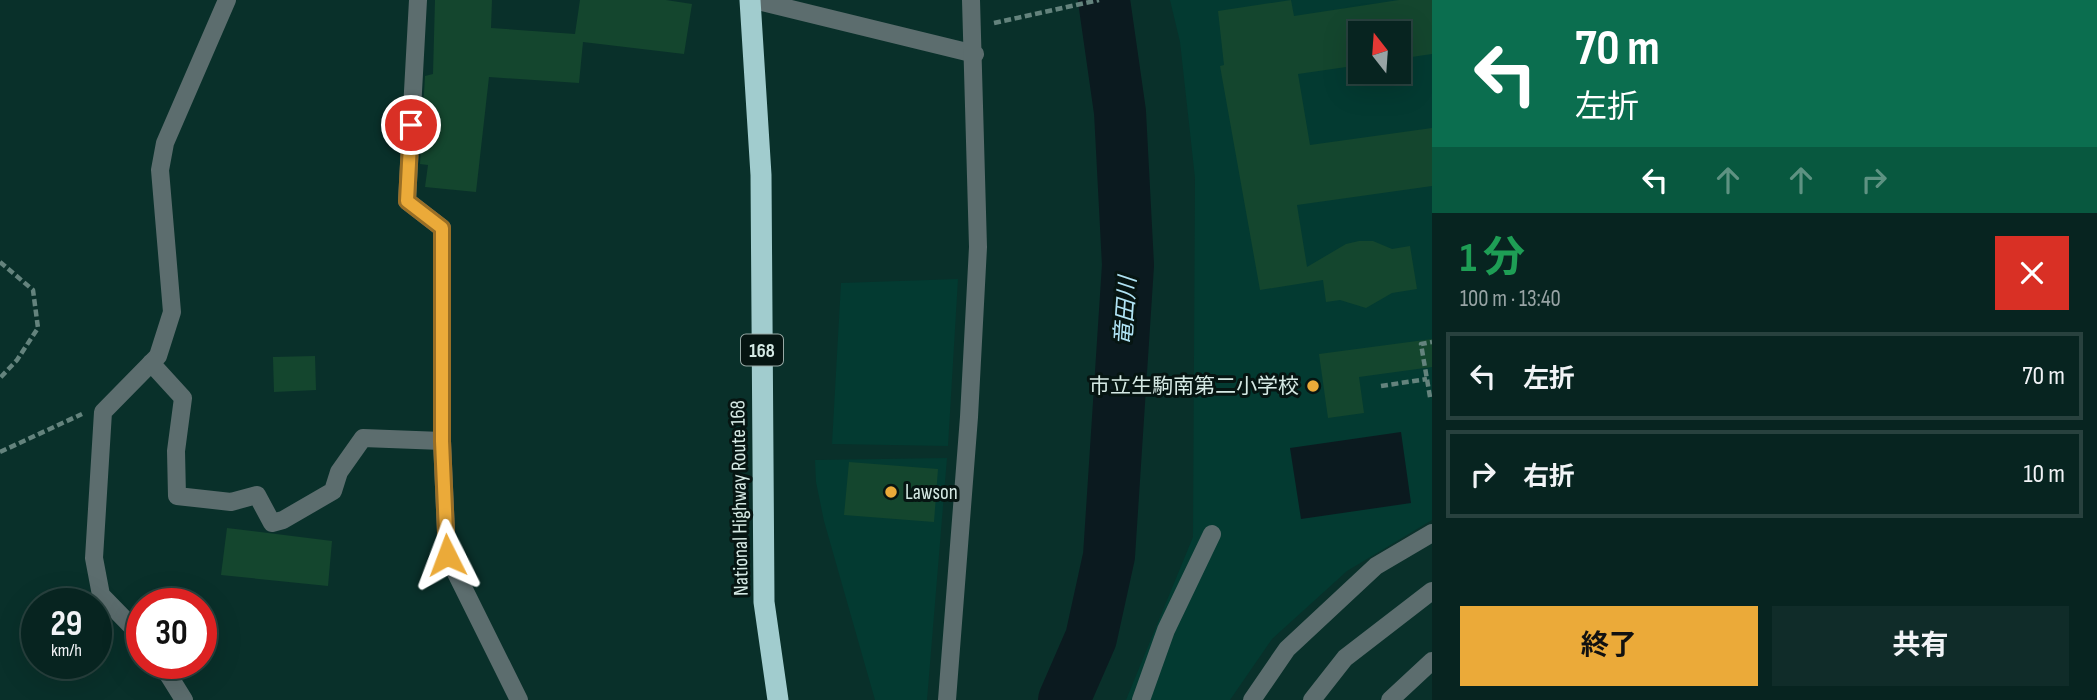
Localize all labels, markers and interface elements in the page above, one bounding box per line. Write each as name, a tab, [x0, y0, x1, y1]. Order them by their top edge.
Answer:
text: 70 m	[1575, 20, 1660, 79]
north arrow	[1348, 21, 1410, 84]
map controls	[1348, 21, 1411, 84]
icon: left	[1460, 28, 1551, 119]
text: 左折	[1575, 88, 1639, 127]
pin	[381, 95, 441, 155]
icon: arrive	[392, 106, 430, 144]
icon: left	[1636, 161, 1674, 199]
icon: ahead	[1709, 161, 1747, 199]
icon: ahead	[1782, 161, 1820, 199]
icon: right	[1855, 161, 1893, 199]
text: 1 分	[1460, 233, 1525, 284]
button: close	[1995, 236, 2069, 310]
water label: 竜田川	[1110, 273, 1143, 346]
text: 100 m · 13:40	[1460, 285, 1561, 313]
road number: 168	[741, 334, 783, 366]
icon: left	[1464, 357, 1502, 395]
text: 70 m	[2022, 361, 2065, 392]
text: 左折	[1523, 364, 1575, 395]
place label: 市立生駒南第二小学校	[1089, 374, 1299, 399]
marker: 市立生駒南第二小学校	[1305, 378, 1321, 394]
street label: National Highway Route 168	[725, 400, 754, 596]
icon: right	[1464, 455, 1502, 493]
text: 10 m	[2023, 459, 2065, 490]
text: 右折	[1523, 462, 1575, 493]
place label: Lawson	[905, 480, 958, 505]
marker: Lawson	[883, 484, 899, 500]
position arrow	[410, 518, 484, 592]
speed limit sign: 30	[126, 588, 217, 679]
text: 29	[51, 603, 82, 646]
button: 終了	[1460, 606, 1758, 686]
button: 共有	[1772, 606, 2069, 686]
text: km/h	[51, 640, 82, 661]

